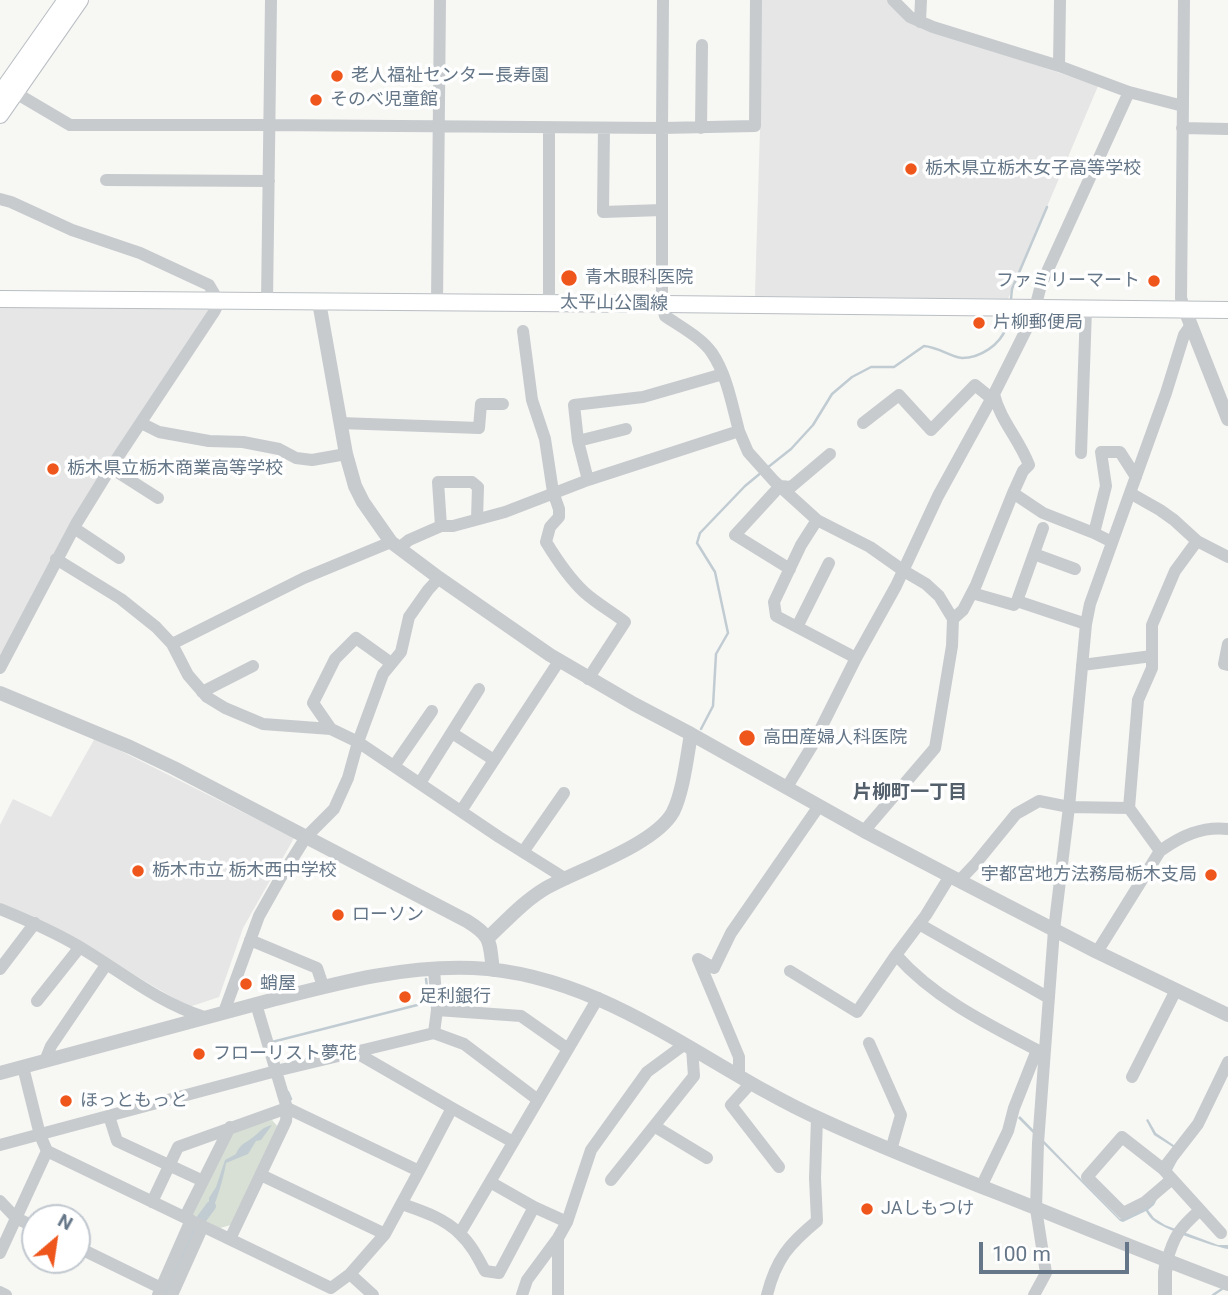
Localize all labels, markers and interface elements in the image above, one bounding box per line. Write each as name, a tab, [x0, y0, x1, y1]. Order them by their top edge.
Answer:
place label: 老人福祉センター長寿園	[351, 65, 549, 87]
marker: 老人福祉センター長寿園	[329, 68, 345, 84]
place label: そのべ児童館	[330, 89, 438, 111]
marker: そのべ児童館	[308, 92, 324, 108]
place label: 栃木県立栃木女子高等学校	[925, 158, 1141, 180]
marker: 栃木県立栃木女子高等学校	[903, 161, 919, 177]
place label: 青木眼科医院	[585, 267, 693, 289]
marker: 青木眼科医院	[559, 268, 579, 288]
place label: ファミリーマート	[996, 270, 1140, 292]
marker: ファミリーマート	[1146, 273, 1162, 289]
street label: 太平山公園線	[560, 292, 668, 316]
place label: 片柳郵便局	[993, 312, 1083, 334]
marker: 片柳郵便局	[971, 315, 987, 331]
place label: 栃木県立栃木商業高等学校	[67, 458, 283, 480]
marker: 栃木県立栃木商業高等学校	[45, 461, 61, 477]
place label: 高田産婦人科医院	[763, 727, 907, 749]
marker: 高田産婦人科医院	[737, 728, 757, 748]
district label: 片柳町一丁目	[853, 782, 967, 804]
place label: 栃木市立 栃木西中学校	[152, 860, 336, 882]
marker: 栃木市立 栃木西中学校	[130, 863, 146, 879]
place label: 宇都宮地方法務局栃木支局	[981, 864, 1197, 886]
marker: 宇都宮地方法務局栃木支局	[1203, 867, 1219, 883]
place label: ローソン	[352, 904, 424, 926]
marker: ローソン	[330, 907, 346, 923]
place label: 蛸屋	[260, 973, 296, 995]
marker: 蛸屋	[238, 976, 254, 992]
place label: 足利銀行	[419, 986, 491, 1008]
marker: 足利銀行	[397, 989, 413, 1005]
place label: フローリスト夢花	[213, 1043, 357, 1065]
marker: フローリスト夢花	[191, 1046, 207, 1062]
place label: ほっともっと	[80, 1090, 188, 1112]
marker: ほっともっと	[58, 1093, 74, 1109]
place label: JAしもつけ	[881, 1198, 974, 1220]
marker: JAしもつけ	[859, 1201, 875, 1217]
north arrow	[21, 1204, 91, 1274]
text: N	[54, 1209, 77, 1235]
scale bar	[983, 1228, 1134, 1272]
text: 100 m	[992, 1242, 1051, 1266]

